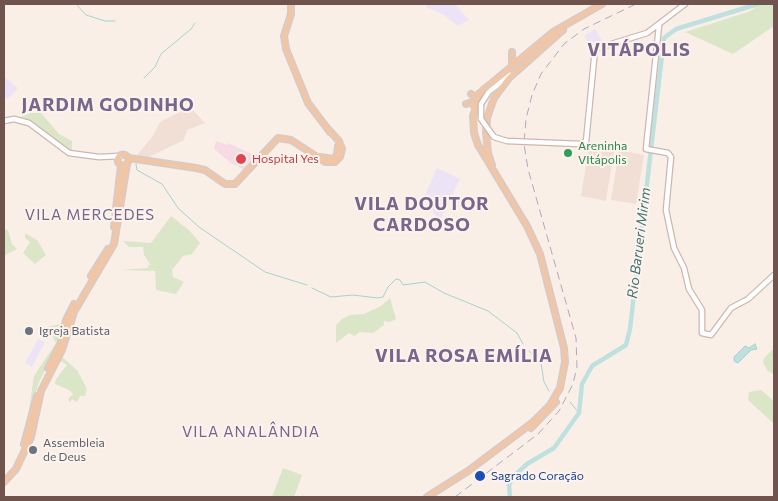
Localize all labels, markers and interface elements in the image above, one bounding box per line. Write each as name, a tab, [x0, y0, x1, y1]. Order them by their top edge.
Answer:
district label: VITÁPOLIS	[586, 39, 692, 61]
district label: JARDIM GODINHO	[20, 94, 196, 116]
place label: Areninha VItápolis	[578, 139, 627, 167]
marker: Areninha VItápolis	[562, 147, 574, 159]
marker: Hospital Yes	[234, 152, 248, 166]
place label: Hospital Yes	[252, 152, 319, 166]
water label: Rio Barueri Mirim	[624, 187, 654, 299]
district label: VILA DOUTOR CARDOSO	[353, 193, 491, 235]
district label: VILA MERCEDES	[23, 206, 157, 224]
place label: Igreja Batista	[39, 324, 110, 338]
marker: Igreja Batista	[23, 325, 35, 337]
district label: VILA ROSA EMÍLIA	[373, 345, 555, 367]
district label: VILA ANALÂNDIA	[180, 423, 322, 441]
place label: Assembleia de Deus	[43, 436, 105, 464]
marker: Assembleia de Deus	[27, 444, 39, 456]
marker: Sagrado Coração	[473, 469, 487, 483]
place label: Sagrado Coração	[491, 469, 584, 483]

